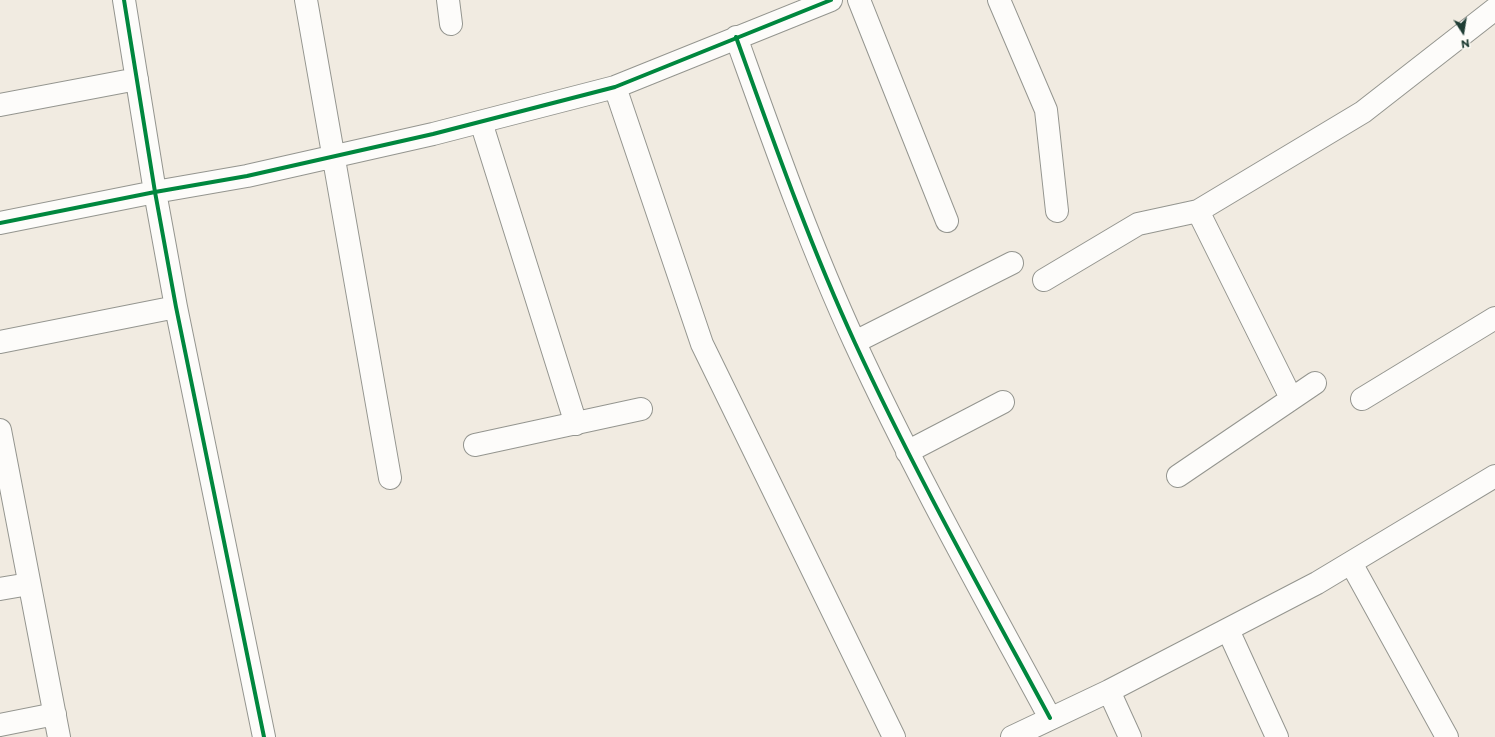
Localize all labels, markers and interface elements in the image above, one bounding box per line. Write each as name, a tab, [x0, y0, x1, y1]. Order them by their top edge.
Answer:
north arrow	[1443, 12, 1483, 52]
text: N	[1460, 35, 1472, 53]

